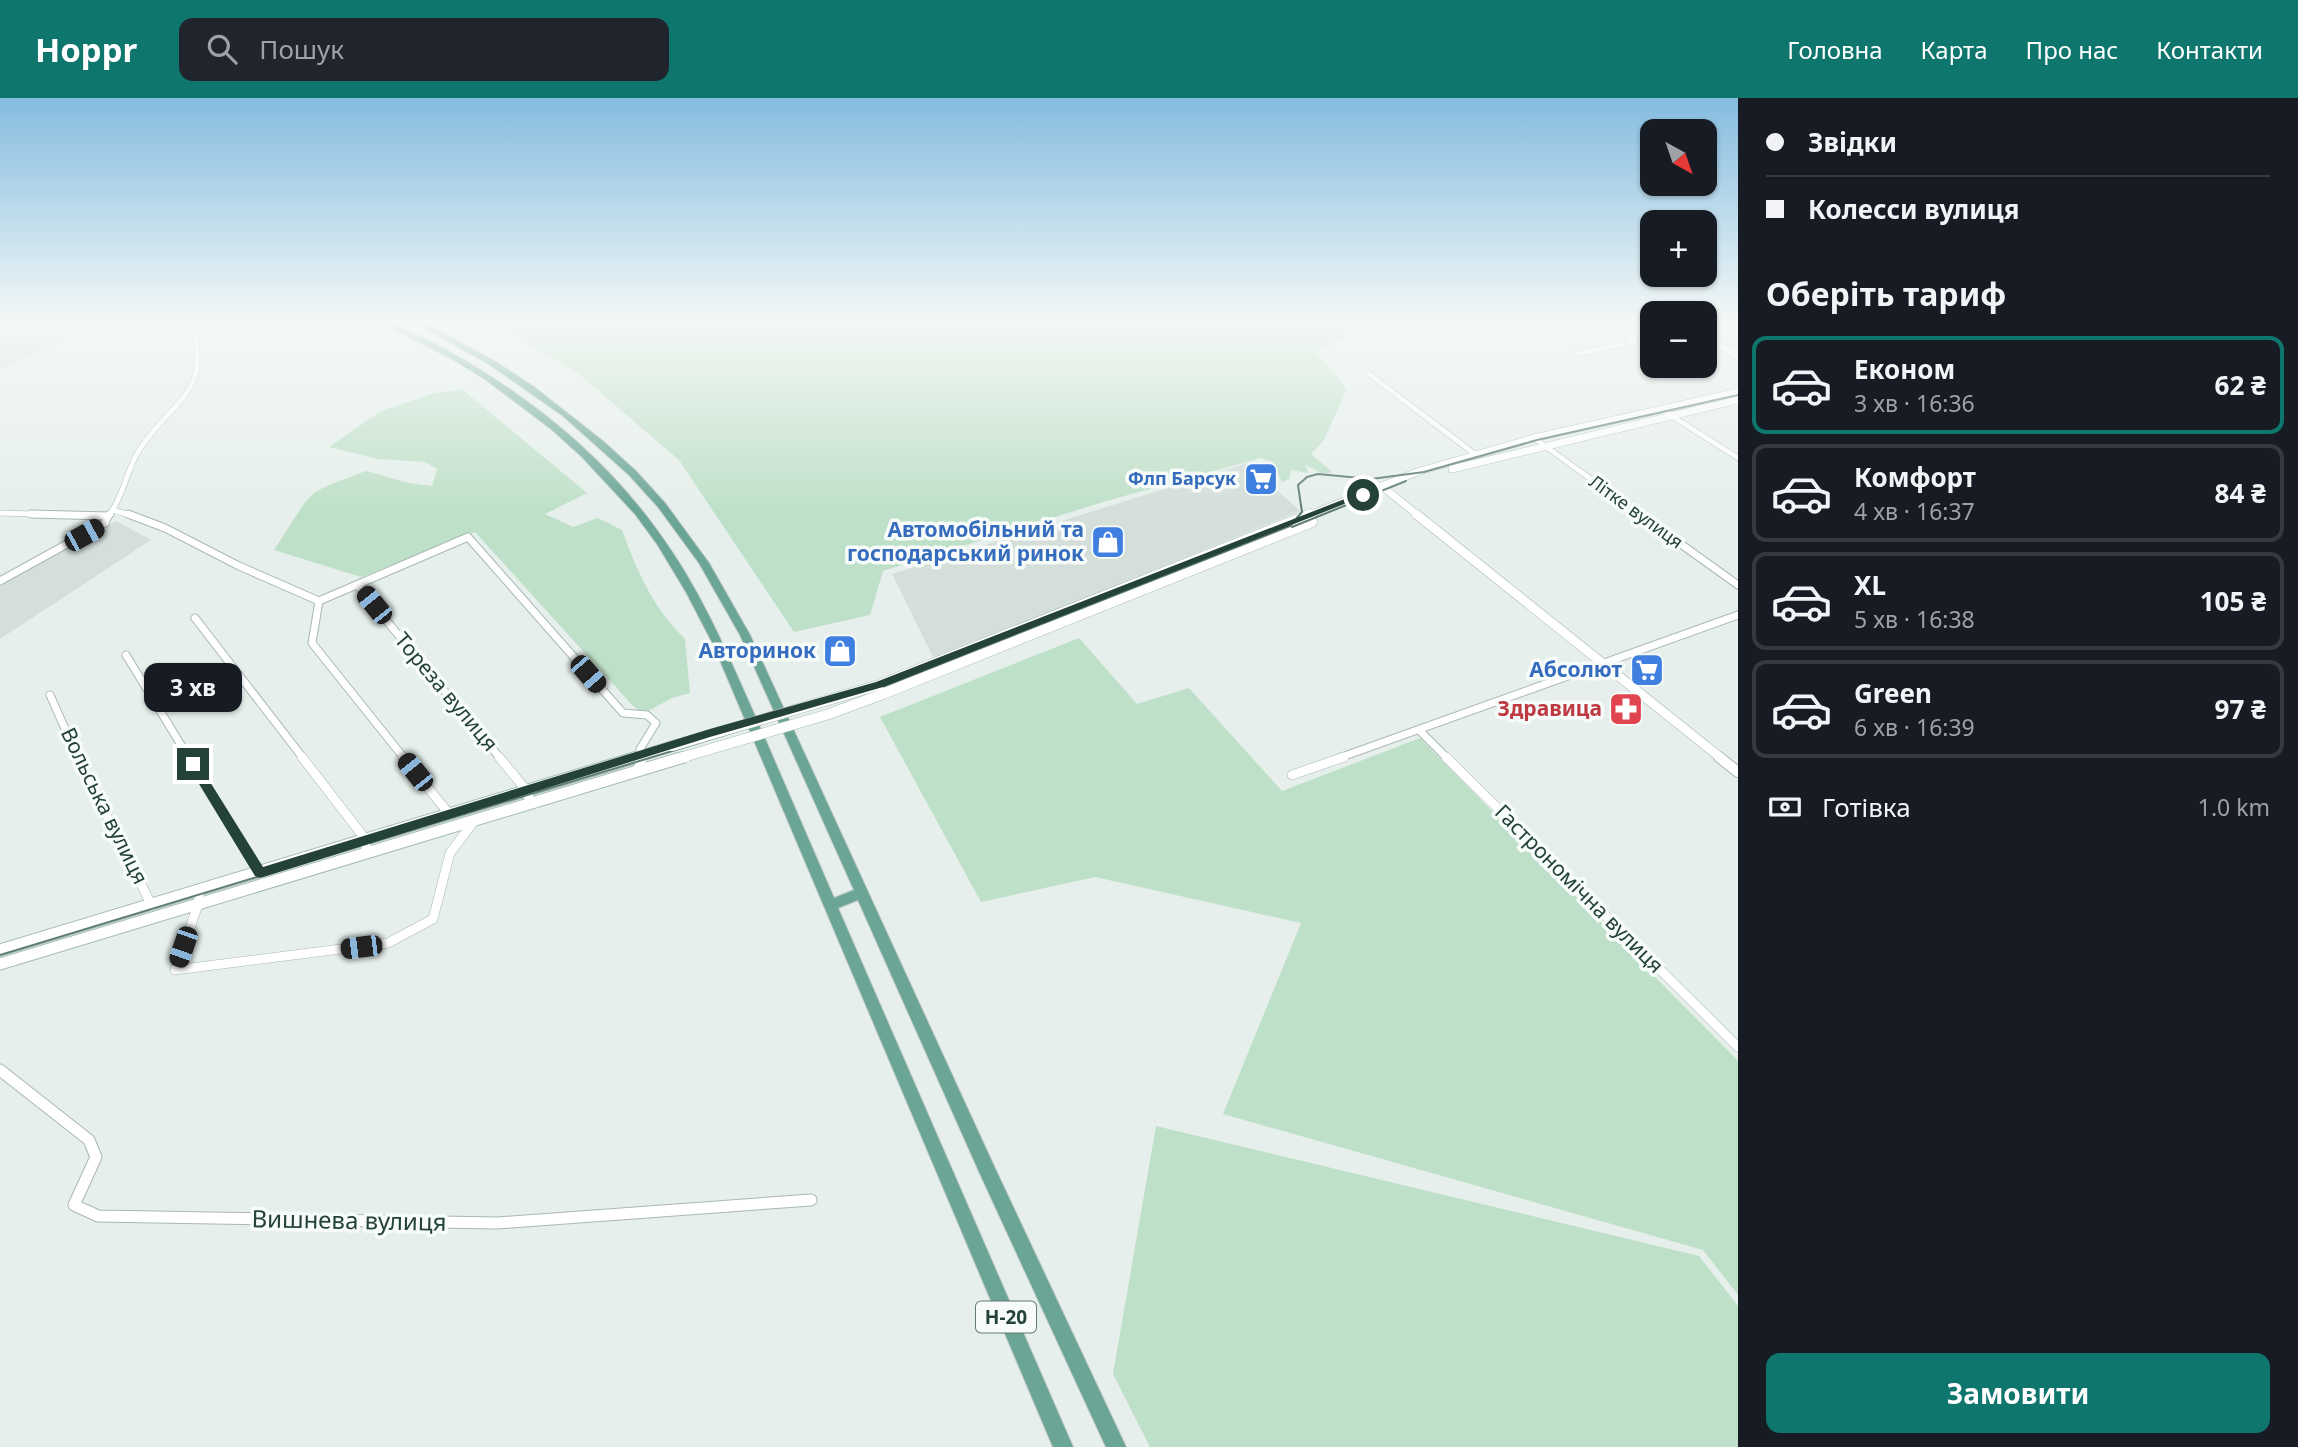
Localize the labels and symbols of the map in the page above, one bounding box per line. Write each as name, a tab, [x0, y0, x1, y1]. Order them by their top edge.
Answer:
north arrow	[1640, 119, 1717, 196]
supermarket icon: Флп Барсук	[1242, 460, 1280, 498]
place label: Флп Барсук	[1128, 466, 1236, 490]
street label: Літке вулиця	[1585, 469, 1688, 553]
route start	[1347, 479, 1379, 511]
place label: Автомобільний та господарський ринок	[847, 515, 1084, 567]
car	[61, 516, 108, 554]
shop icon: Автомобільний та господарський ринок	[1089, 523, 1127, 561]
car	[353, 582, 396, 628]
street label: Тореза вулиця	[389, 626, 505, 757]
shop icon: Авторинок	[821, 632, 859, 670]
place label: Авторинок	[698, 636, 816, 664]
car	[567, 651, 610, 697]
supermarket icon: Абсолют	[1628, 651, 1666, 689]
place label: Абсолют	[1529, 655, 1622, 683]
callout: 3 хв	[144, 662, 242, 712]
pharmacy icon: Здравица	[1607, 690, 1645, 728]
place label: Здравица	[1497, 694, 1602, 722]
street label: Вольська вулиця	[55, 723, 155, 889]
route end	[177, 748, 209, 780]
car	[394, 749, 437, 795]
street label: Гастрономічна вулиця	[1489, 798, 1670, 979]
car	[167, 924, 200, 970]
car	[339, 934, 384, 960]
street label: Вишнева вулиця	[251, 1201, 447, 1238]
road number: Н-20	[976, 1302, 1036, 1332]

